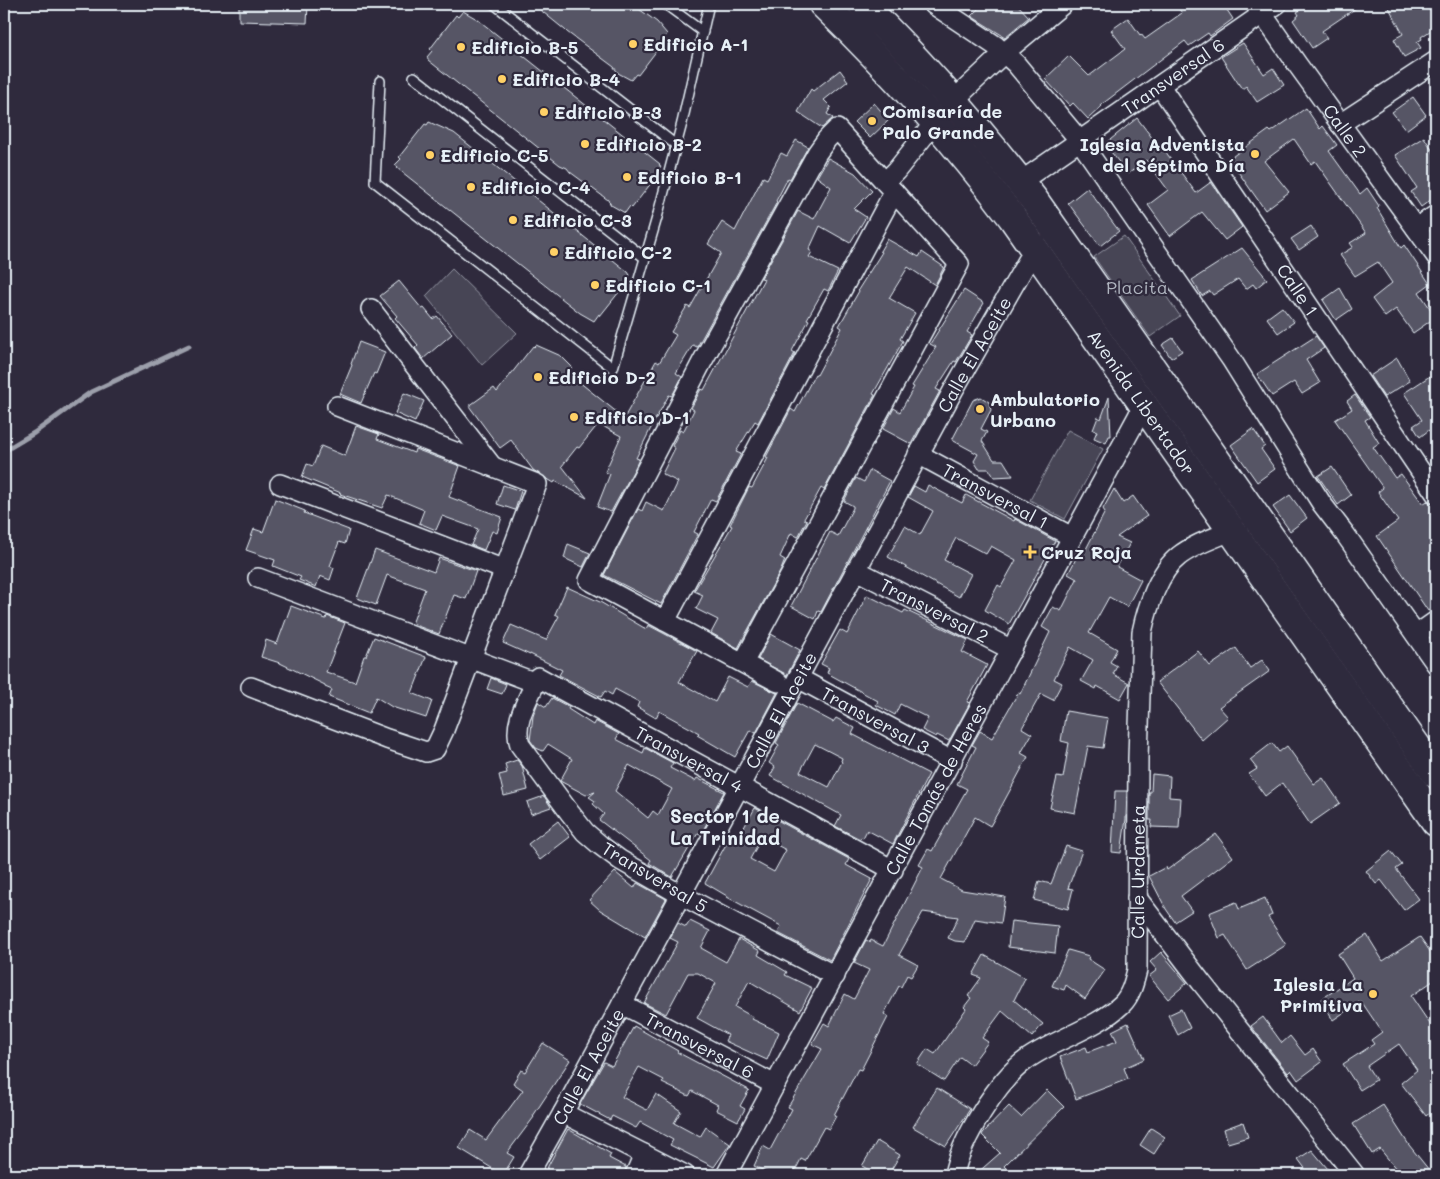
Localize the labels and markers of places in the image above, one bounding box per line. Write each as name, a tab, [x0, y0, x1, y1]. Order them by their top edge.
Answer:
place label: Edificio A-1	[643, 32, 748, 56]
place label: Edificio B-5	[471, 35, 578, 59]
marker: Edificio A-1	[627, 38, 639, 50]
marker: Edificio B-5	[455, 41, 467, 53]
place label: Edificio B-4	[512, 67, 620, 91]
marker: Edificio B-4	[496, 73, 508, 85]
place label: Comisaría de Palo Grande	[882, 99, 1002, 144]
place label: Edificio B-3	[554, 100, 662, 124]
marker: Edificio B-3	[538, 106, 550, 118]
marker: Comisaría de Palo Grande	[866, 115, 878, 127]
place label: Edificio B-2	[595, 132, 702, 156]
place label: Iglesia Adventista del Séptimo Día	[1080, 132, 1245, 177]
marker: Edificio B-2	[579, 138, 591, 150]
place label: Edificio C-5	[440, 143, 549, 167]
marker: Iglesia Adventista del Séptimo Día	[1249, 148, 1261, 160]
marker: Edificio C-5	[424, 149, 436, 161]
place label: Edificio B-1	[637, 165, 742, 189]
marker: Edificio B-1	[621, 171, 633, 183]
place label: Edificio C-4	[481, 175, 590, 199]
marker: Edificio C-4	[465, 181, 477, 193]
place label: Edificio C-3	[523, 208, 632, 232]
marker: Edificio C-3	[507, 214, 519, 226]
place label: Edificio C-2	[564, 240, 672, 264]
marker: Edificio C-2	[548, 246, 560, 258]
place label: Edificio C-1	[605, 273, 711, 297]
marker: Edificio C-1	[589, 279, 601, 291]
place label: Edificio D-2	[548, 365, 656, 389]
marker: Edificio D-2	[532, 371, 544, 383]
place label: Ambulatorio Urbano	[990, 387, 1100, 432]
marker: Ambulatorio Urbano	[974, 403, 986, 415]
place label: Edificio D-1	[584, 405, 690, 429]
marker: Edificio D-1	[568, 411, 580, 423]
place label: Cruz Roja	[1041, 540, 1132, 564]
marker: Cruz Roja	[1023, 545, 1037, 559]
place label: Iglesia La Primitiva	[1273, 972, 1363, 1017]
marker: Iglesia La Primitiva	[1367, 988, 1379, 1000]

